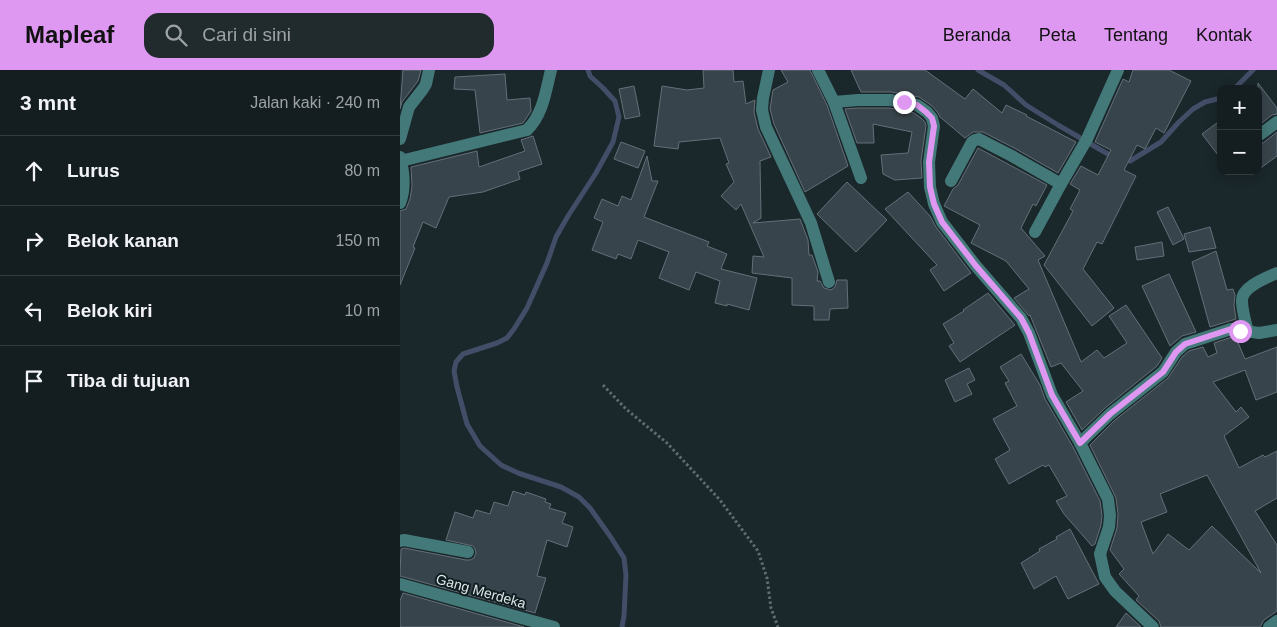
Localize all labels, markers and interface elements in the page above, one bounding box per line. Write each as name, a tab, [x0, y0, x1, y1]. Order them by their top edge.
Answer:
search box	[144, 13, 494, 58]
text: Mapleaf	[25, 21, 114, 48]
icon: search	[162, 21, 190, 49]
text: Cari di sini	[202, 24, 291, 45]
text: Beranda	[943, 25, 1011, 45]
text: Peta	[1039, 25, 1076, 45]
text: Tentang	[1104, 25, 1168, 45]
text: Kontak	[1196, 25, 1252, 45]
map controls	[1217, 85, 1262, 175]
button: +	[1217, 85, 1262, 130]
text: 3 mnt	[20, 91, 76, 114]
route end	[893, 91, 916, 114]
text: Jalan kaki · 240 m	[250, 94, 380, 111]
button: −	[1217, 130, 1262, 175]
icon: ahead	[20, 157, 48, 185]
text: Lurus	[67, 160, 120, 181]
text: 80 m	[344, 162, 380, 179]
icon: right	[20, 227, 48, 255]
text: Belok kanan	[67, 230, 179, 251]
text: 150 m	[336, 232, 380, 249]
icon: left	[20, 297, 48, 325]
text: Belok kiri	[67, 300, 153, 321]
text: 10 m	[344, 302, 380, 319]
route start	[1229, 320, 1252, 343]
icon: arrive	[20, 367, 48, 395]
text: Tiba di tujuan	[67, 370, 190, 391]
street label: Gang Merdeka	[434, 571, 528, 612]

